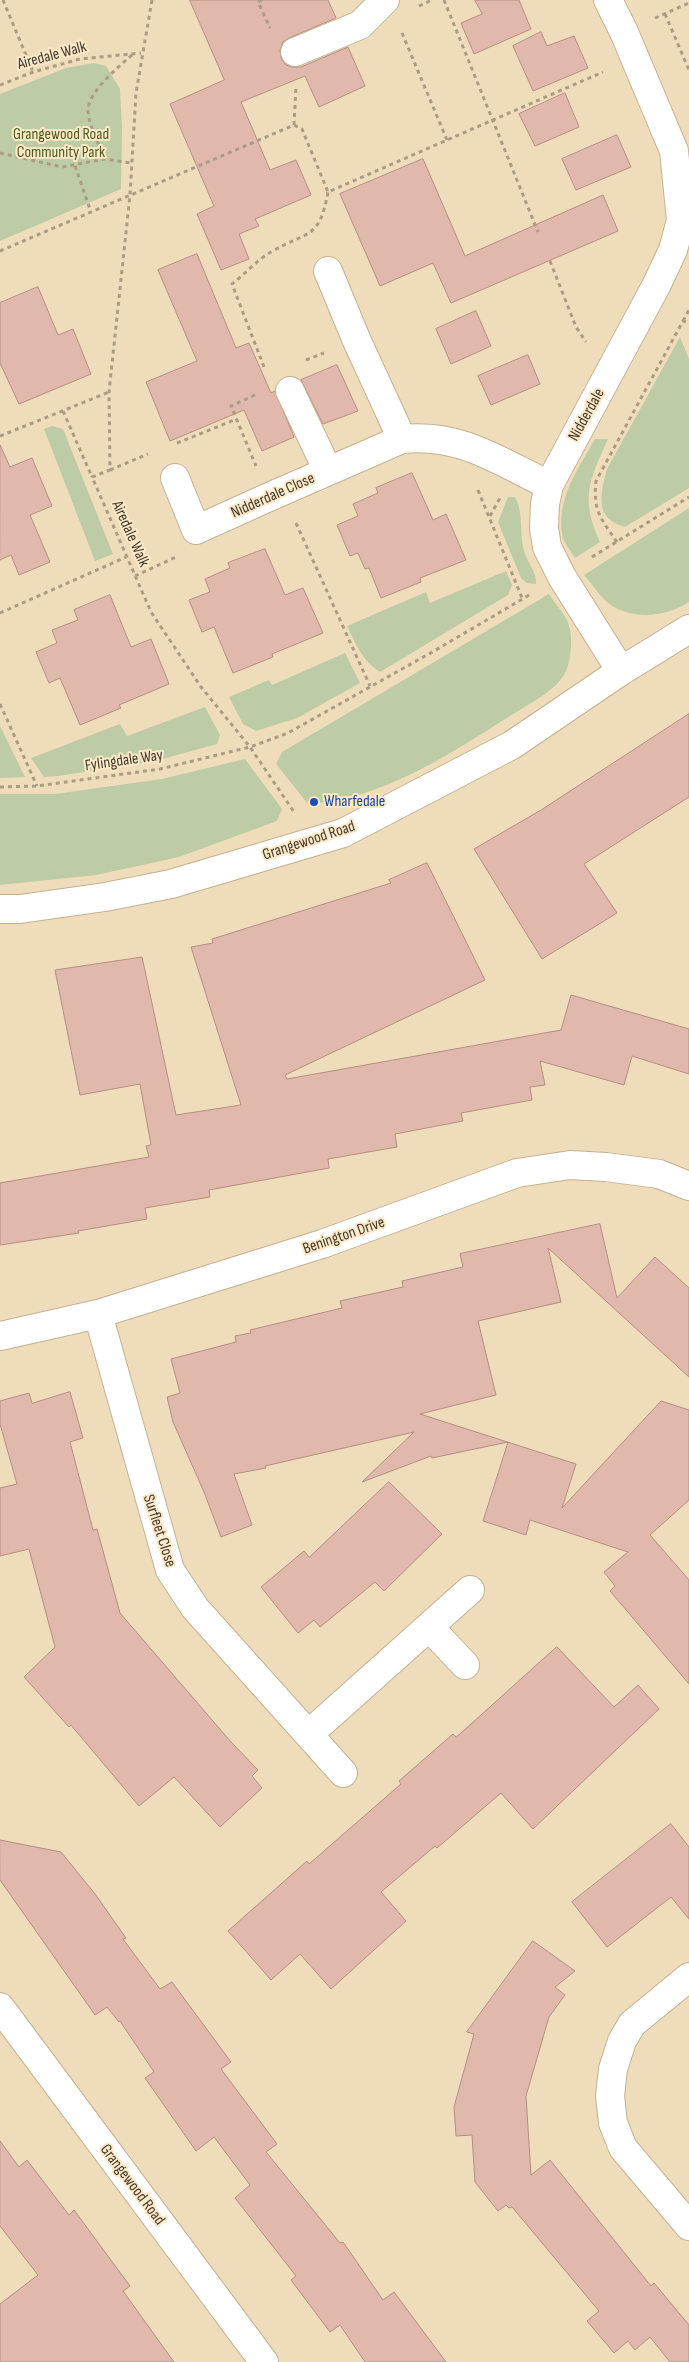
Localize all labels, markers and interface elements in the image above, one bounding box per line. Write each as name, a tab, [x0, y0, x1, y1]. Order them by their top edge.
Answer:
street label: Airedale Walk	[15, 38, 89, 74]
park label: Grangewood Road Community Park	[13, 125, 109, 163]
street label: Nidderdale	[565, 385, 609, 445]
street label: Nidderdale Close	[228, 469, 318, 523]
street label: Airedale Walk	[107, 498, 153, 570]
street label: Fylingdale Way	[84, 746, 164, 776]
place label: Wharfedale	[324, 792, 385, 812]
marker: Wharfedale	[308, 796, 320, 808]
street label: Grangewood Road	[260, 817, 358, 865]
street label: Benington Drive	[301, 1213, 387, 1259]
street label: Surfleet Close	[138, 1492, 180, 1570]
street label: Grangewood Road	[95, 2141, 169, 2229]

